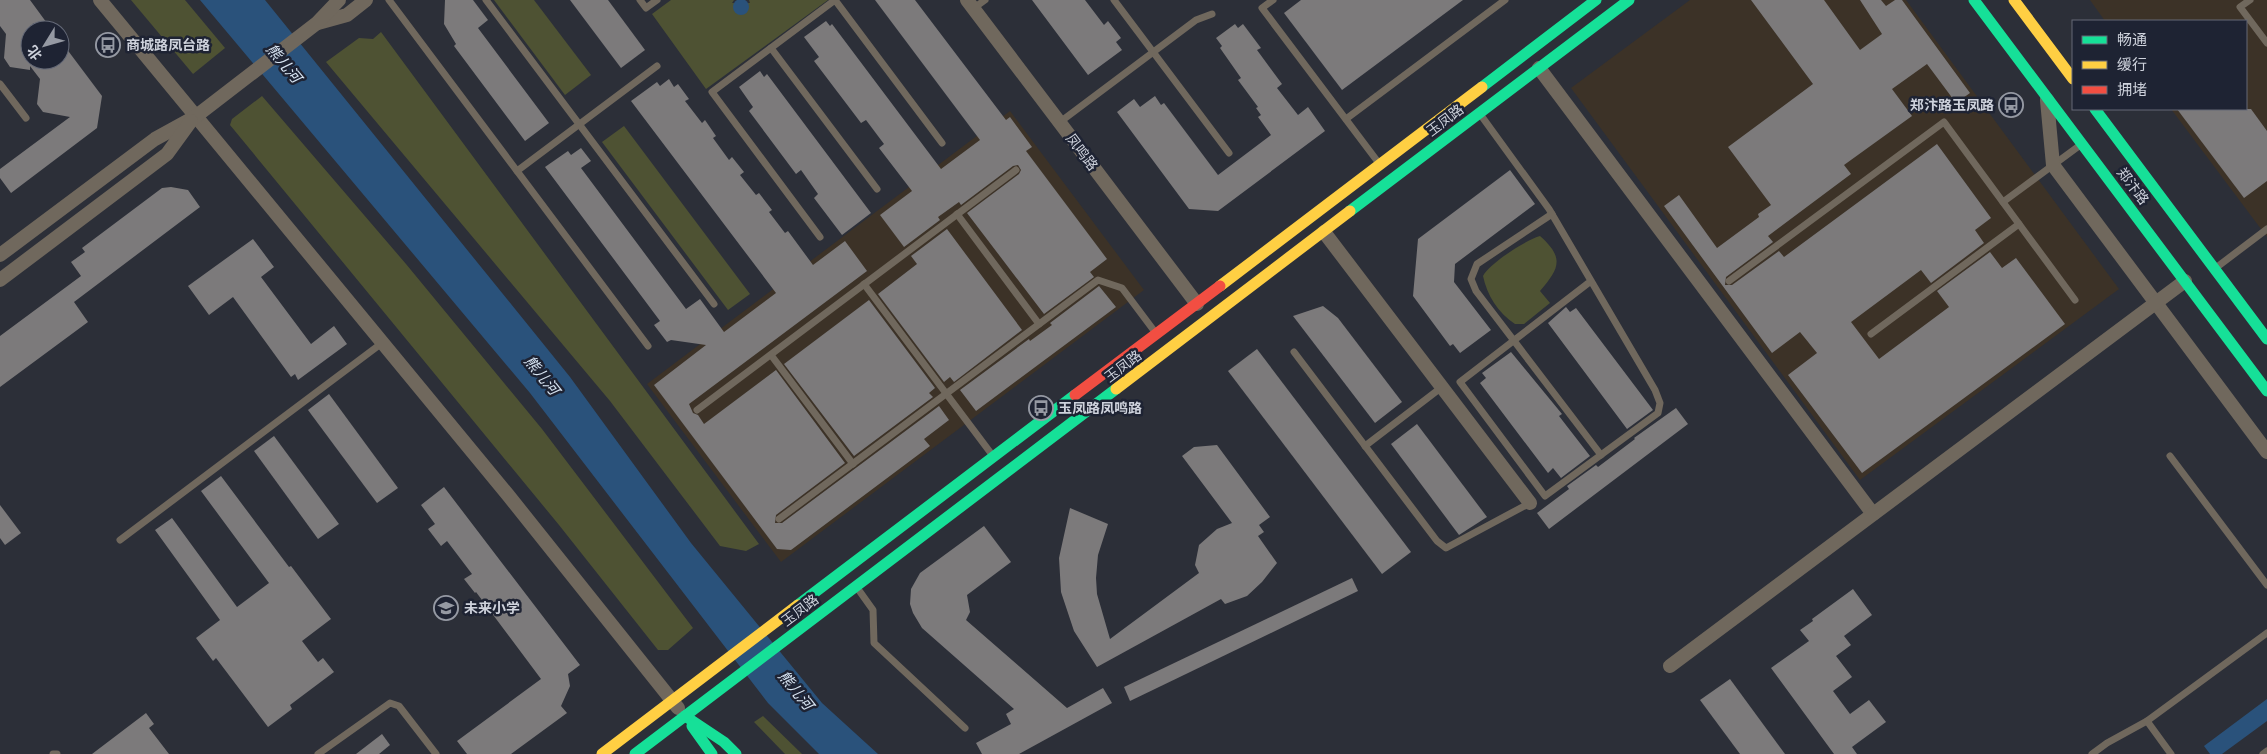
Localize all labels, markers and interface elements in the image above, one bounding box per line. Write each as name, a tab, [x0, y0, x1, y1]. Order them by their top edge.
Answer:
north arrow	[20, 20, 70, 70]
legend	[2072, 20, 2247, 110]
text: 畅通	[2117, 30, 2147, 49]
bus stop icon: 商城路凤台路	[95, 32, 121, 58]
place label: 商城路凤台路	[126, 36, 210, 54]
water label: 熊儿河	[262, 40, 308, 89]
text: 北	[23, 42, 46, 64]
text: 缓行	[2117, 55, 2147, 74]
text: 拥堵	[2117, 80, 2147, 99]
bus stop icon: 郑汴路玉凤路	[1998, 92, 2024, 118]
place label: 郑汴路玉凤路	[1910, 96, 1994, 114]
street label: 玉凤路	[1423, 100, 1467, 140]
street label: 凤鸣路	[1062, 130, 1102, 174]
street label: 郑汴路	[2113, 164, 2153, 208]
street label: 玉凤路	[1101, 346, 1145, 386]
water label: 熊儿河	[520, 352, 565, 401]
bus stop icon: 玉凤路凤鸣路	[1028, 395, 1054, 421]
place label: 玉凤路凤鸣路	[1058, 399, 1142, 417]
street label: 玉凤路	[778, 590, 822, 630]
school or university icon: 未来小学	[433, 595, 459, 621]
place label: 未来小学	[464, 599, 520, 617]
water label: 熊儿河	[774, 667, 819, 716]

